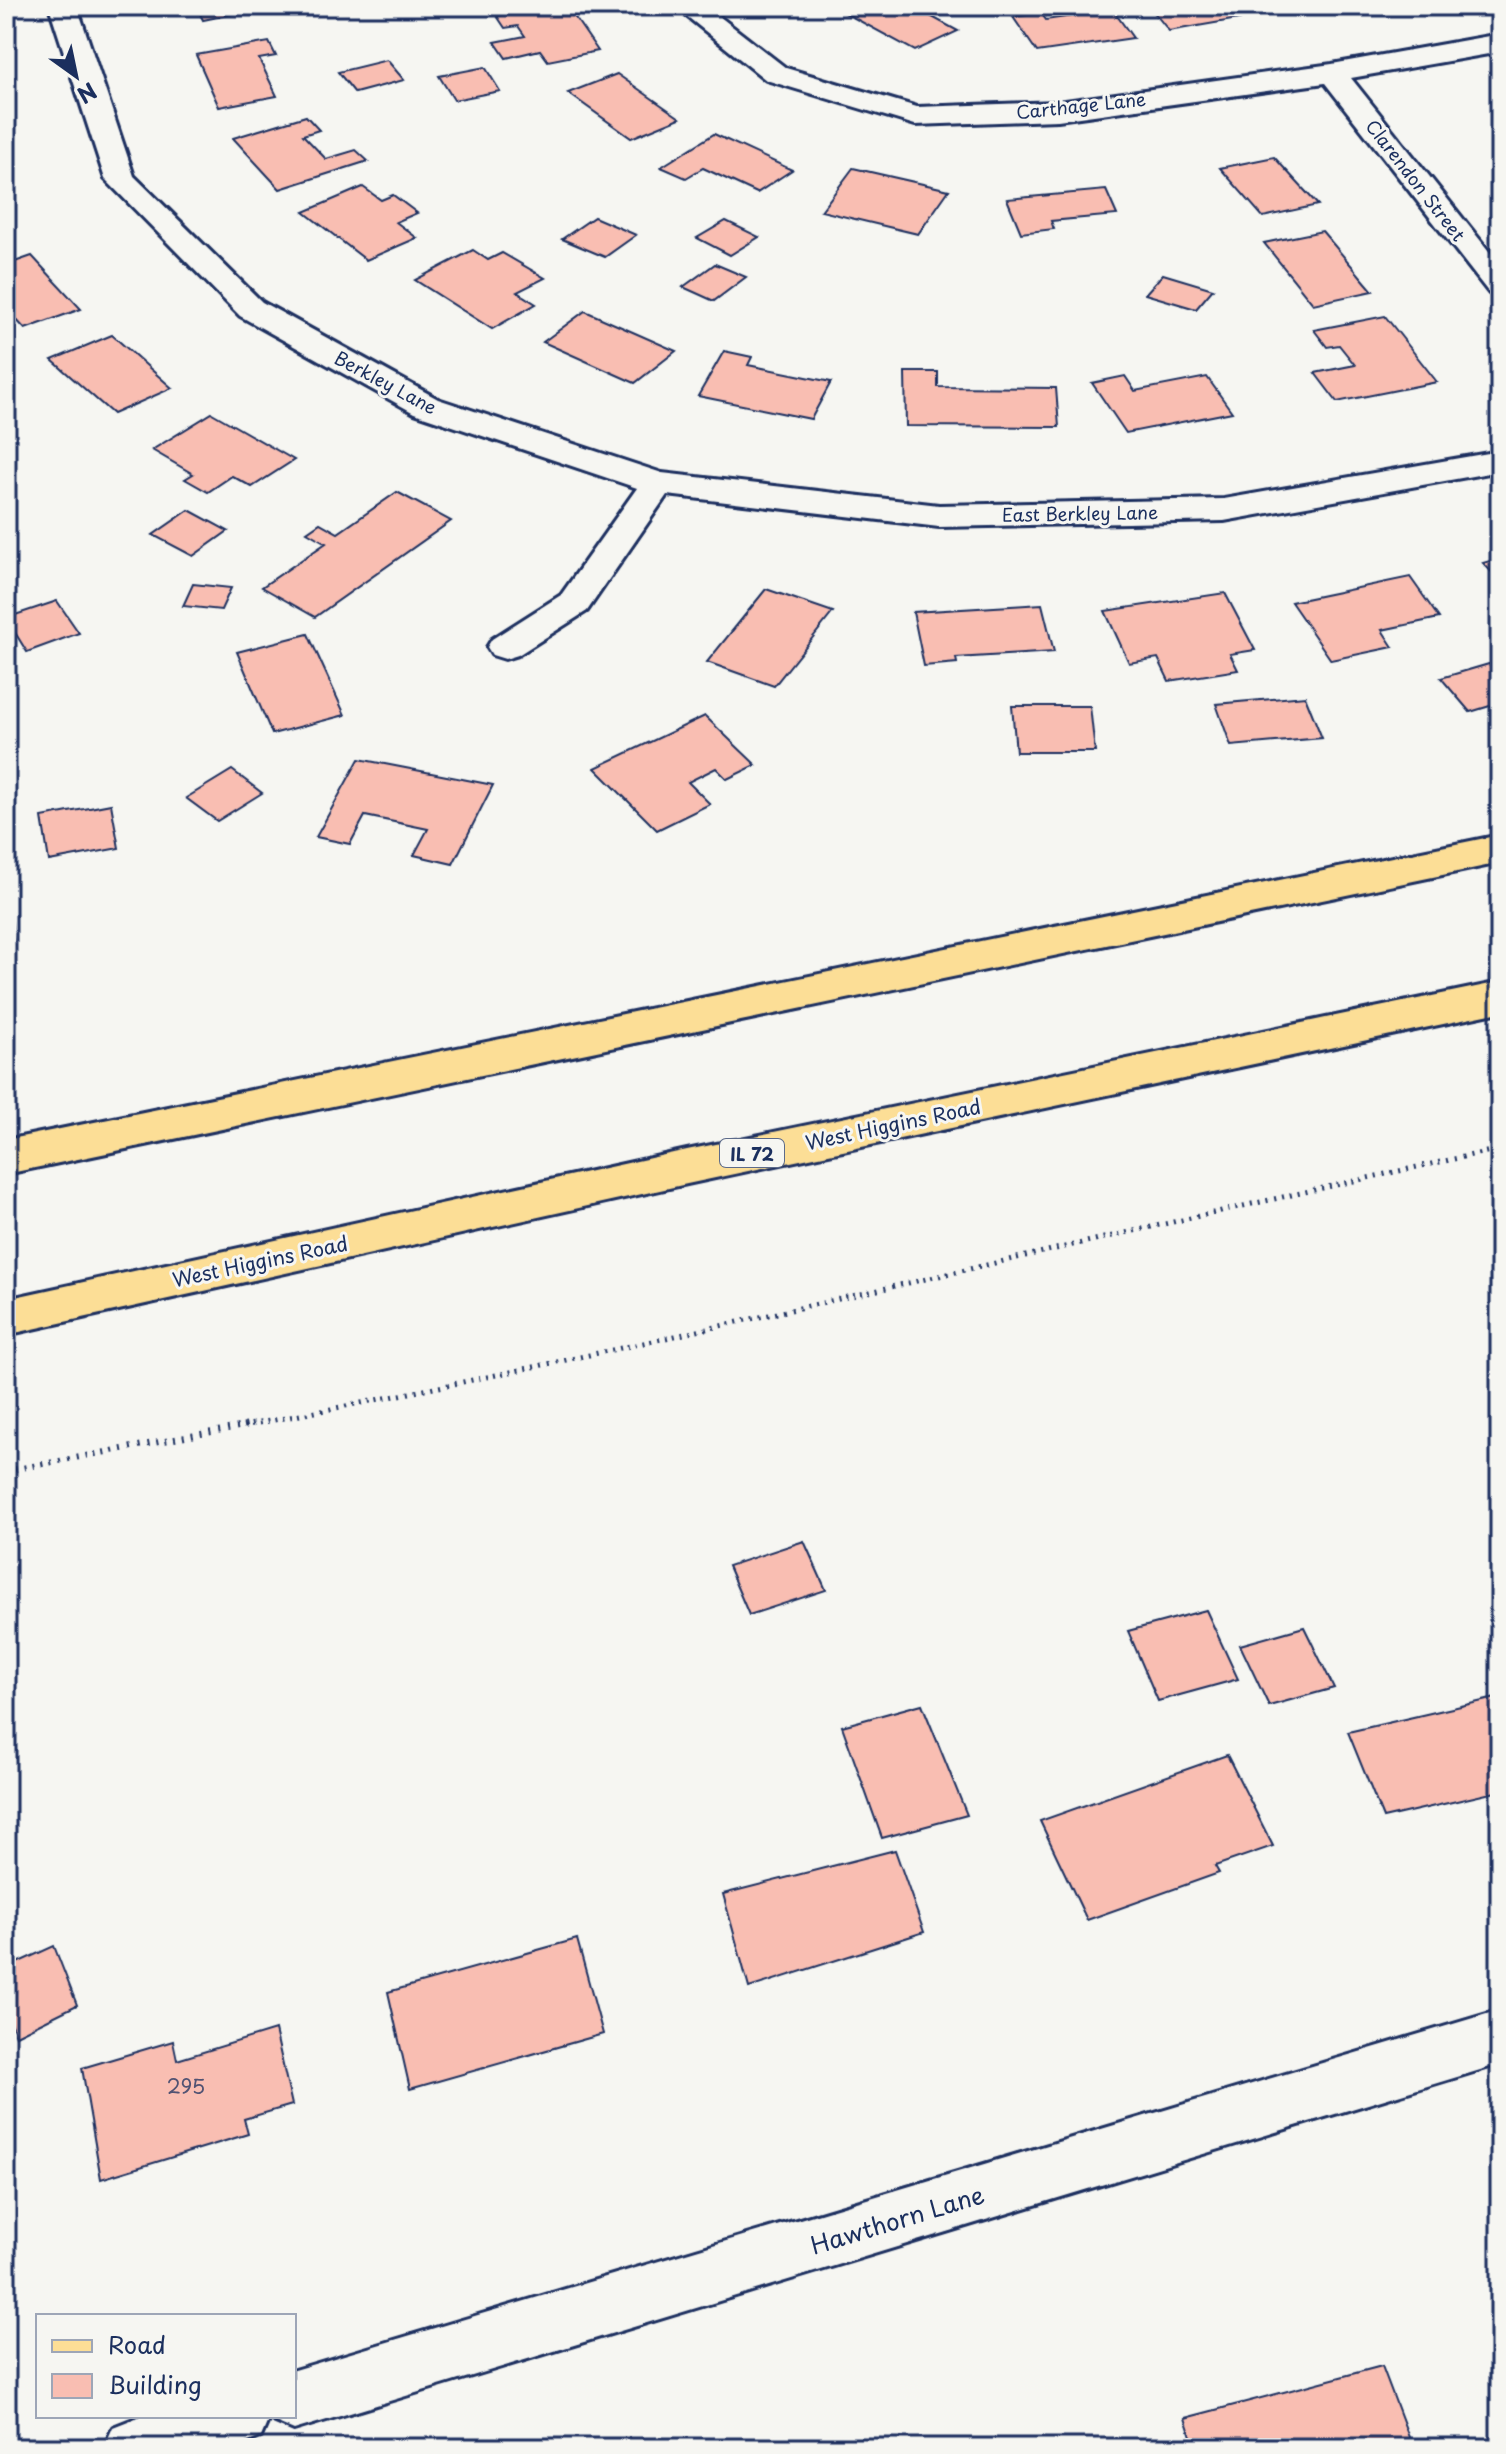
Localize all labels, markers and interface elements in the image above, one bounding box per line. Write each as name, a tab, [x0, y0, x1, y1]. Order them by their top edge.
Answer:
north arrow	[36, 36, 116, 116]
text: N	[71, 75, 104, 113]
street label: Carthage Lane	[1015, 85, 1147, 125]
street label: Clarendon Street	[1360, 113, 1472, 247]
street label: Berkley Lane	[330, 344, 442, 420]
street label: East Berkley Lane	[1002, 498, 1158, 528]
street label: West Higgins Road	[802, 1091, 984, 1157]
road number: IL 72	[720, 1139, 784, 1167]
street label: West Higgins Road	[169, 1228, 351, 1294]
house number: 295	[167, 2071, 205, 2101]
street label: Hawthorn Lane	[805, 2175, 989, 2263]
legend	[36, 2314, 296, 2418]
text: Road	[108, 2326, 166, 2362]
text: Building	[108, 2366, 202, 2402]

